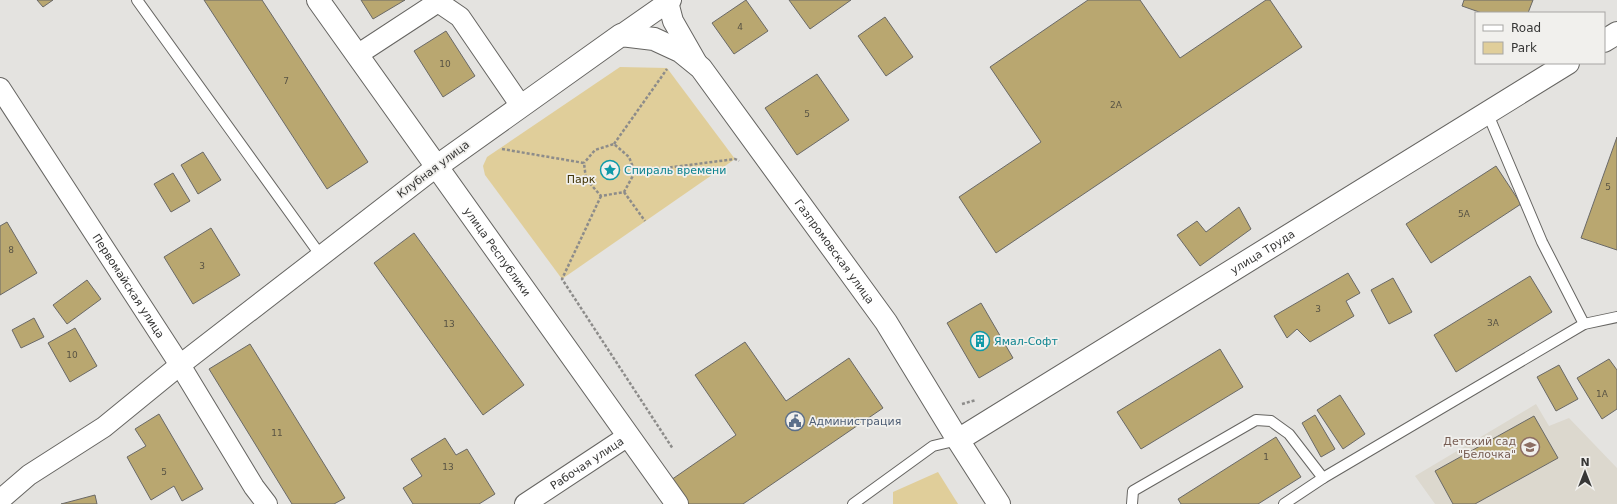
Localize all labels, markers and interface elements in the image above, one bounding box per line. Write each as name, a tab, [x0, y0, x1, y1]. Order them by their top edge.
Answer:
legend	[1475, 12, 1605, 64]
text: Road	[1511, 21, 1541, 35]
house number: 4	[737, 22, 743, 32]
text: Park	[1511, 41, 1537, 55]
house number: 10	[439, 59, 451, 69]
house number: 7	[283, 76, 289, 86]
house number: 2А	[1110, 100, 1123, 110]
house number: 5	[804, 109, 810, 119]
street label: Клубная улица	[395, 138, 472, 201]
place icon: Спираль времени	[599, 159, 621, 181]
place label: Спираль времени	[624, 164, 726, 177]
park label: Парк	[567, 173, 596, 186]
house number: 5	[1605, 182, 1611, 192]
street label: Газпромовская улица	[792, 197, 877, 307]
street label: улица Республики	[461, 205, 533, 299]
house number: 5А	[1458, 209, 1471, 219]
street label: улица Труда	[1228, 227, 1297, 277]
street label: Первомайская улица	[89, 231, 167, 341]
house number: 8	[8, 245, 14, 255]
house number: 3	[199, 261, 205, 271]
house number: 3	[1315, 304, 1321, 314]
house number: 3А	[1487, 318, 1500, 328]
house number: 13	[443, 319, 455, 329]
building icon: Ямал-Софт	[969, 330, 991, 352]
place label: Ямал-Софт	[994, 335, 1058, 348]
house number: 10	[66, 350, 78, 360]
house number: 1А	[1596, 389, 1609, 399]
public building icon: Администрация	[784, 410, 806, 432]
place label: Администрация	[809, 415, 901, 428]
house number: 11	[271, 428, 283, 438]
street label: Рабочая улица	[548, 435, 626, 493]
place label: Детский сад "Белочка"	[1443, 435, 1516, 461]
school or university icon: Детский сад "Белочка"	[1519, 436, 1541, 458]
house number: 1	[1263, 452, 1269, 462]
north arrow	[1565, 452, 1605, 492]
text: N	[1580, 456, 1590, 469]
house number: 13	[442, 462, 454, 472]
house number: 5	[161, 467, 167, 477]

